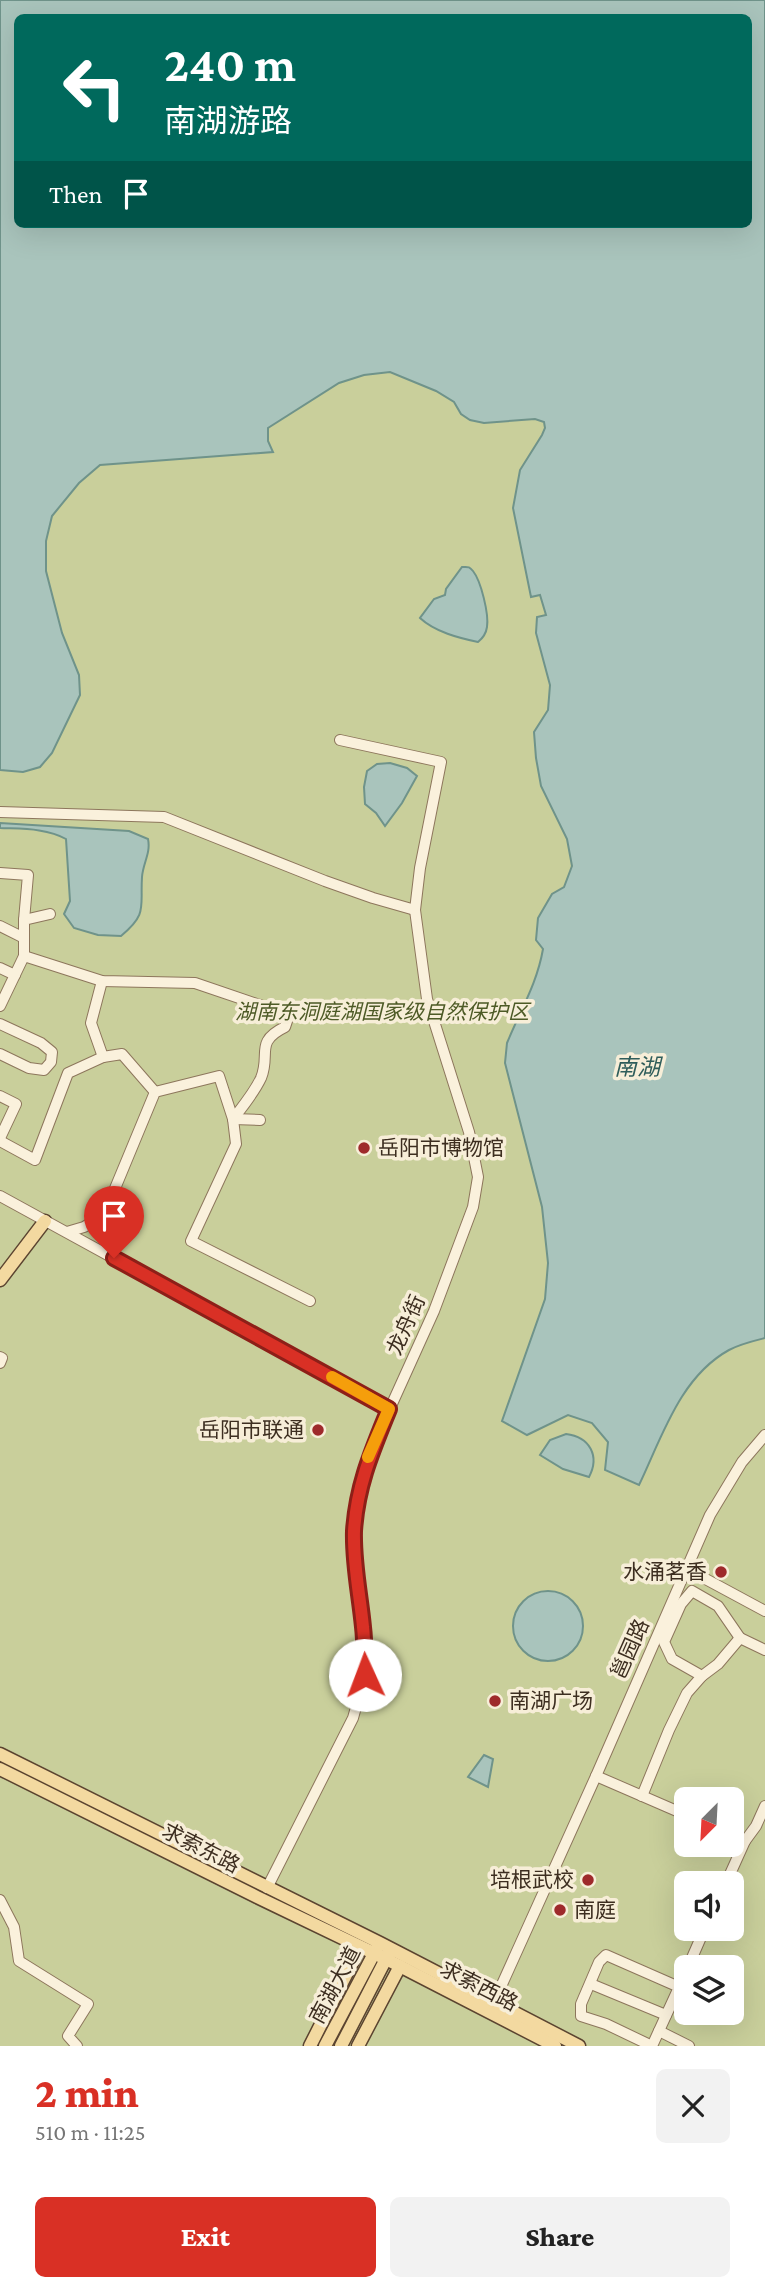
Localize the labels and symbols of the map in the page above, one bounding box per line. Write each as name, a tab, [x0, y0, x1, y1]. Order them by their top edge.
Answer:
park label: 湖南东洞庭湖国家级自然保护区	[235, 1000, 532, 1024]
water label: 南湖	[614, 1054, 663, 1080]
place label: 岳阳市博物馆	[378, 1136, 504, 1160]
marker: 岳阳市博物馆	[356, 1140, 372, 1156]
pin	[84, 1186, 144, 1258]
street label: 龙舟街	[382, 1291, 430, 1359]
place label: 岳阳市联通	[199, 1418, 304, 1442]
marker: 岳阳市联通	[310, 1422, 326, 1438]
place label: 水涌茗香	[623, 1560, 707, 1584]
marker: 水涌茗香	[713, 1564, 729, 1580]
street label: 邕园路	[606, 1615, 654, 1683]
position arrow	[328, 1638, 402, 1712]
place label: 南湖广场	[509, 1689, 593, 1713]
marker: 南湖广场	[487, 1693, 503, 1709]
north arrow	[674, 1787, 744, 1857]
street label: 求索东路	[158, 1818, 244, 1878]
place label: 培根武校	[490, 1868, 574, 1892]
marker: 培根武校	[580, 1872, 596, 1888]
place label: 南庭	[574, 1898, 616, 1922]
marker: 南庭	[552, 1902, 568, 1918]
street label: 南湖大道	[305, 1942, 365, 2028]
street label: 求索西路	[436, 1956, 522, 2016]

